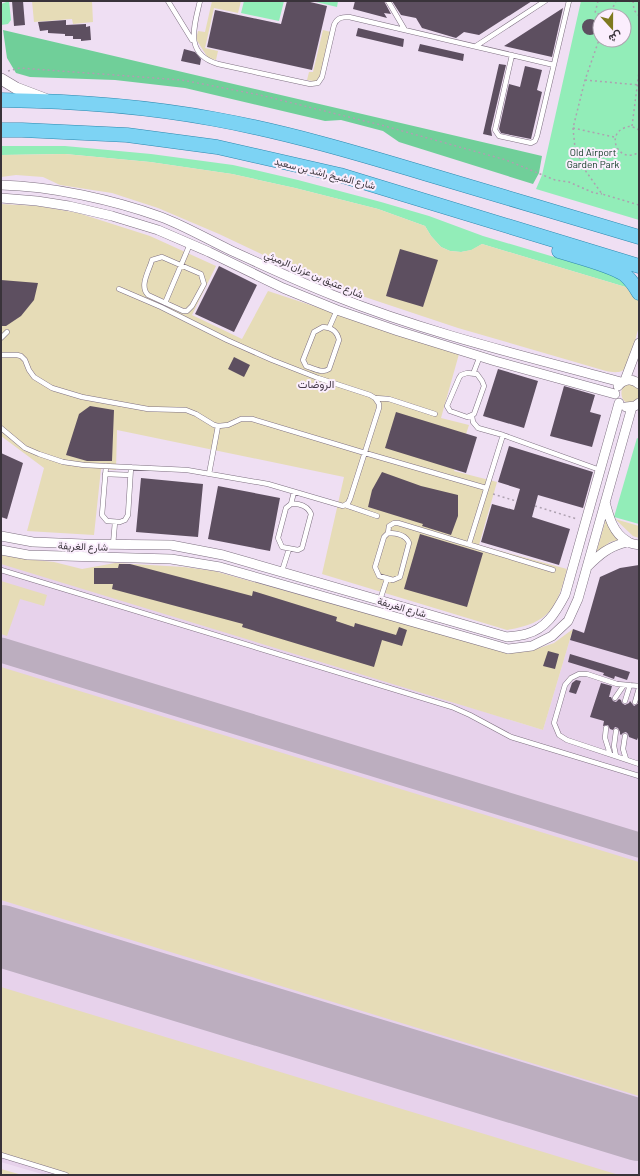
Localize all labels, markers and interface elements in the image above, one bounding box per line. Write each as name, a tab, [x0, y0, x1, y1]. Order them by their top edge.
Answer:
north arrow	[592, 8, 632, 48]
text: ش	[607, 28, 624, 46]
park label: Old Airport Garden Park	[567, 146, 619, 170]
street label: شارع الشيخ راشد بن سعيد	[273, 155, 377, 192]
street label: شارع عتيق بن عزران الرميثي	[261, 248, 365, 303]
district label: الروضات	[298, 377, 334, 391]
street label: شارع الغريفة	[58, 539, 108, 554]
street label: شارع الغريفة	[376, 594, 428, 621]

